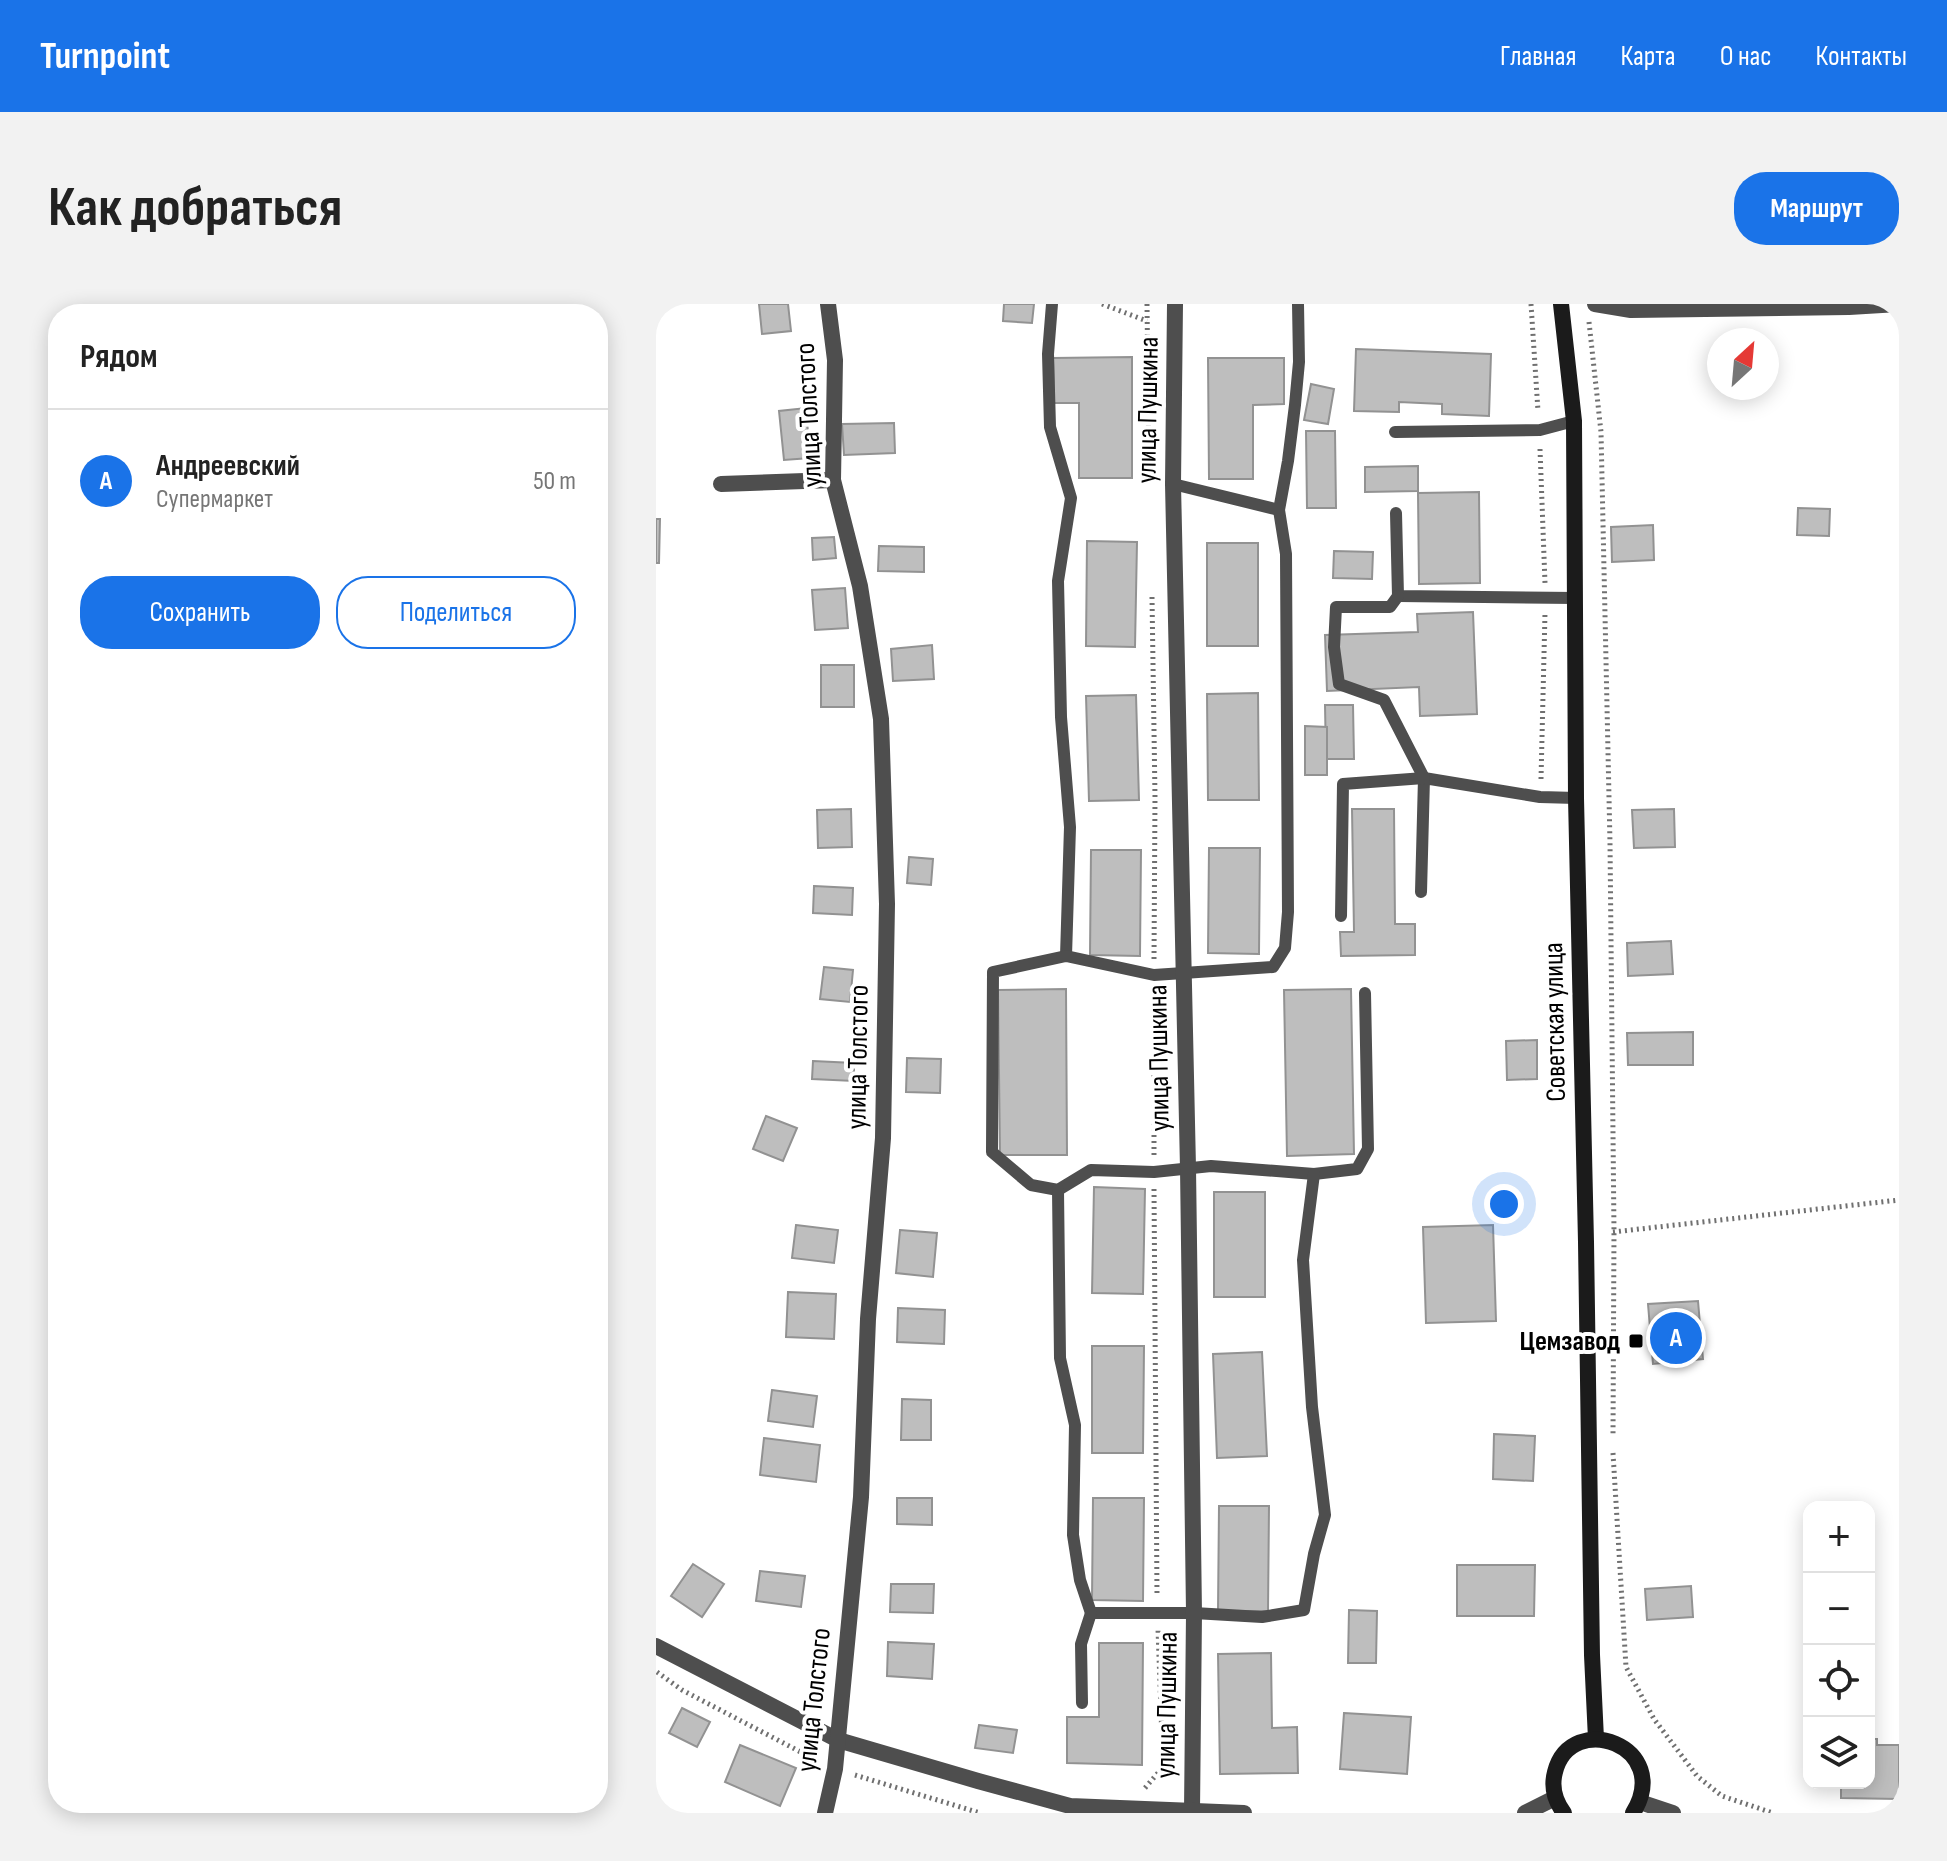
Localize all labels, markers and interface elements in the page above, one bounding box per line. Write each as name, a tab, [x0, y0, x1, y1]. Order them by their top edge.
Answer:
text: Turnpoint	[40, 34, 170, 79]
text: Главная	[1500, 40, 1576, 73]
text: Карта	[1620, 40, 1676, 73]
text: О нас	[1720, 40, 1772, 73]
text: Контакты	[1816, 40, 1907, 73]
button: Маршрут	[1734, 172, 1899, 245]
text: Как добраться	[48, 175, 342, 242]
north arrow	[1707, 328, 1779, 400]
text: Рядом	[80, 336, 158, 377]
street label: улица Пушкина	[1130, 336, 1166, 484]
street label: улица Толстого	[789, 342, 829, 488]
text: Андреевский	[156, 448, 300, 484]
text: A	[100, 466, 112, 497]
text: 50 m	[533, 466, 576, 497]
text: Супермаркет	[156, 484, 273, 515]
button: Сохранить	[80, 576, 320, 649]
button: Поделиться	[336, 576, 576, 649]
street label: Советская улица	[1537, 942, 1573, 1102]
street label: улица Толстого	[840, 984, 876, 1130]
street label: улица Пушкина	[1141, 984, 1177, 1132]
your location	[1484, 1184, 1524, 1224]
pin: A	[1650, 1308, 1702, 1368]
place label: Цемзавод	[1520, 1325, 1620, 1358]
marker: Цемзавод	[1627, 1332, 1645, 1350]
map controls	[1803, 1501, 1875, 1789]
button: +	[1803, 1501, 1875, 1573]
button: −	[1803, 1573, 1875, 1645]
street label: улица Толстого	[790, 1626, 838, 1774]
street label: улица Пушкина	[1149, 1631, 1185, 1779]
button: locate	[1803, 1645, 1875, 1717]
button: layers	[1803, 1717, 1875, 1789]

